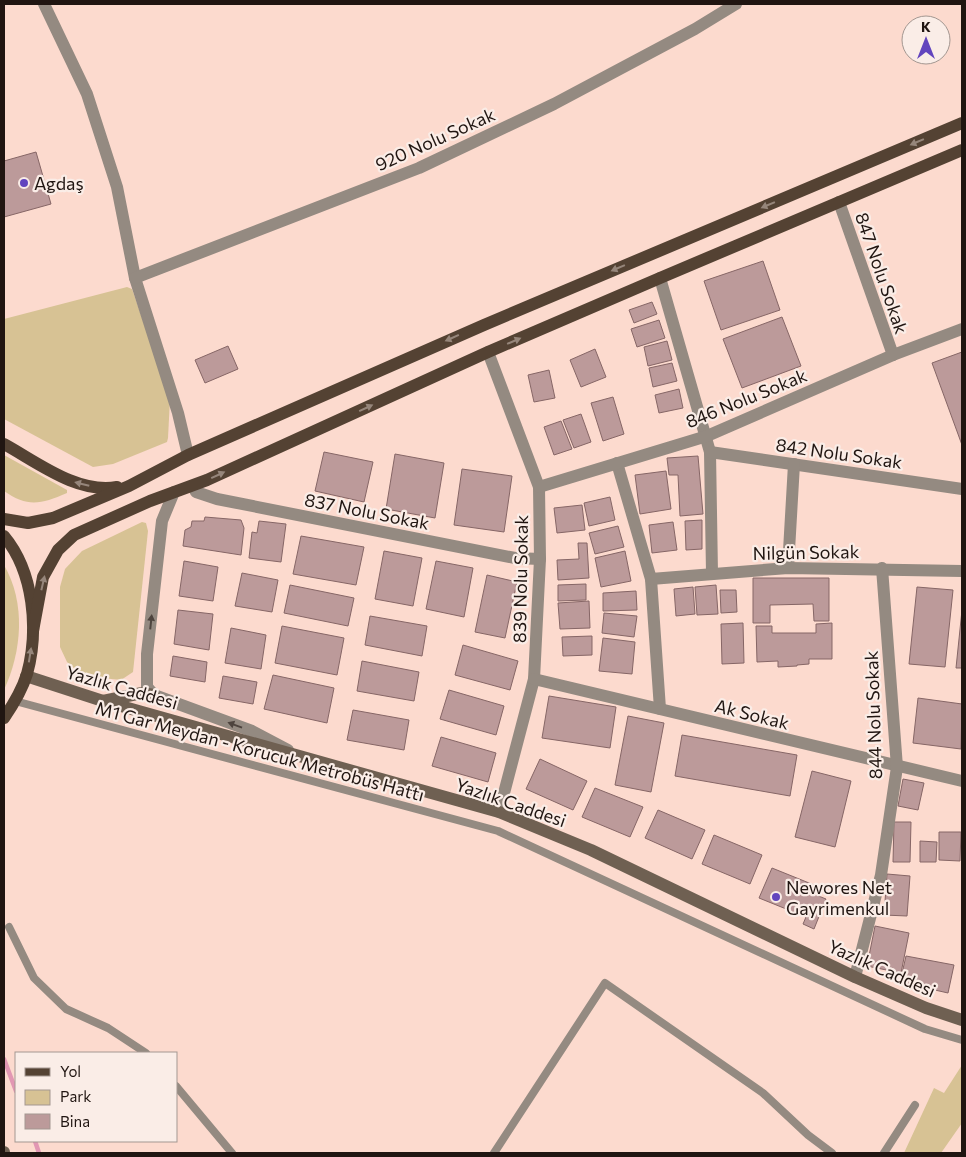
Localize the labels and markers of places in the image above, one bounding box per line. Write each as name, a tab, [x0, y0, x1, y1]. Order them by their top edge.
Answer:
place label: Agdaş	[34, 172, 84, 194]
marker: Agdaş	[18, 177, 30, 189]
place label: Newores Net Gayrimenkul	[786, 876, 892, 919]
marker: Newores Net Gayrimenkul	[770, 891, 782, 903]

